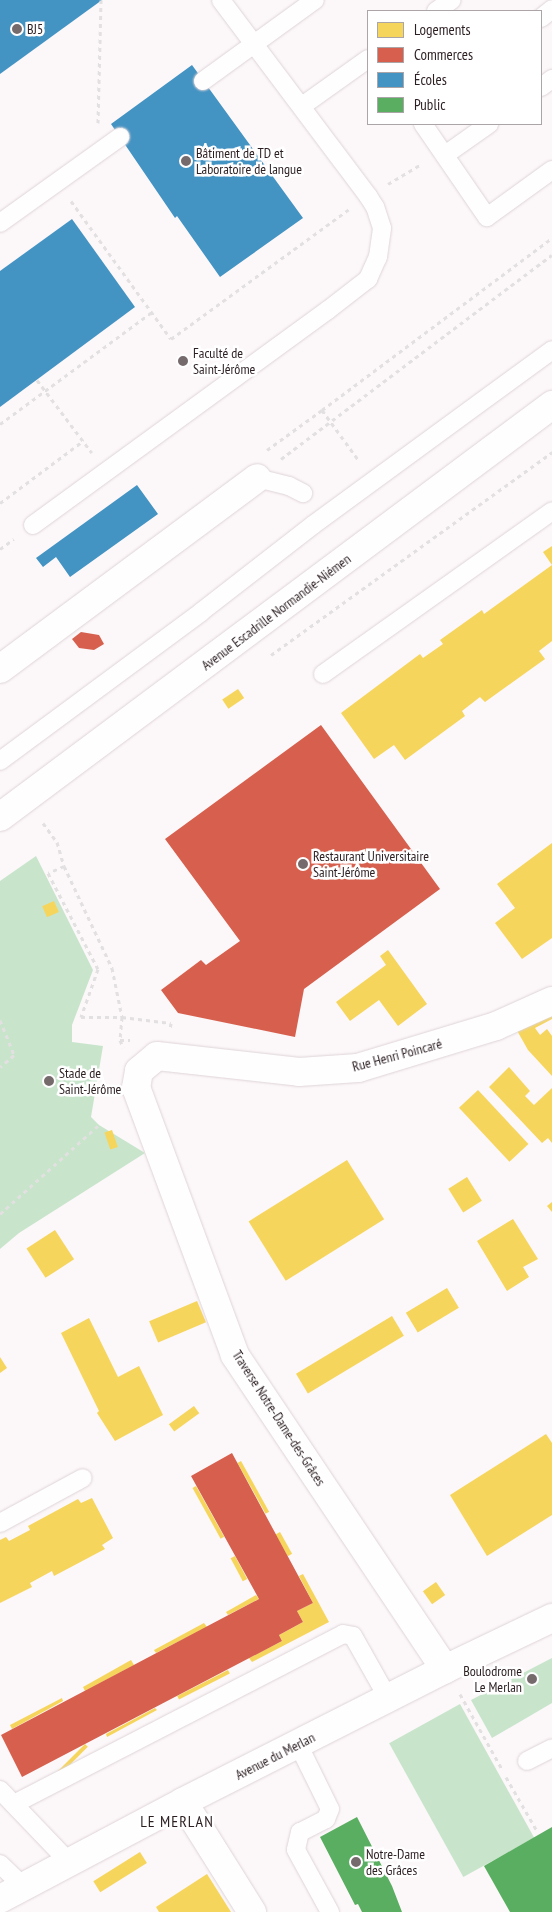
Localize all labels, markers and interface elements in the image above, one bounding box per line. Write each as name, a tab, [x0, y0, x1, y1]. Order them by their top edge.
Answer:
legend	[367, 10, 542, 125]
text: Logements	[414, 20, 470, 39]
place label: BJ5	[27, 21, 43, 37]
marker: BJ5	[11, 23, 23, 35]
text: Commerces	[414, 45, 473, 64]
text: Écoles	[414, 70, 447, 89]
text: Public	[414, 95, 445, 114]
place label: Bâtiment de TD et Laboratoire de langue	[196, 145, 302, 178]
marker: Bâtiment de TD et Laboratoire de langue	[180, 155, 192, 167]
place label: Faculté de Saint-Jérôme	[193, 345, 255, 378]
marker: Faculté de Saint-Jérôme	[177, 355, 189, 367]
street label: Avenue Escadrille Normandie-Niémen	[198, 550, 354, 674]
place label: Restaurant Universitaire Saint-Jérôme	[313, 848, 429, 880]
marker: Restaurant Universitaire Saint-Jérôme	[297, 858, 309, 870]
street label: Rue Henri Poincaré	[350, 1035, 444, 1075]
place label: Stade de Saint-Jérôme	[59, 1065, 121, 1098]
marker: Stade de Saint-Jérôme	[43, 1075, 55, 1087]
street label: Traverse Notre-Dame-des-Grâces	[229, 1347, 329, 1489]
place label: Boulodrome Le Merlan	[463, 1663, 522, 1695]
marker: Boulodrome Le Merlan	[526, 1673, 538, 1685]
street label: Avenue du Merlan	[232, 1729, 318, 1783]
district label: LE MERLAN	[139, 1811, 215, 1831]
place label: Notre-Dame des Grâces	[366, 1846, 425, 1878]
marker: Notre-Dame des Grâces	[350, 1856, 362, 1868]

